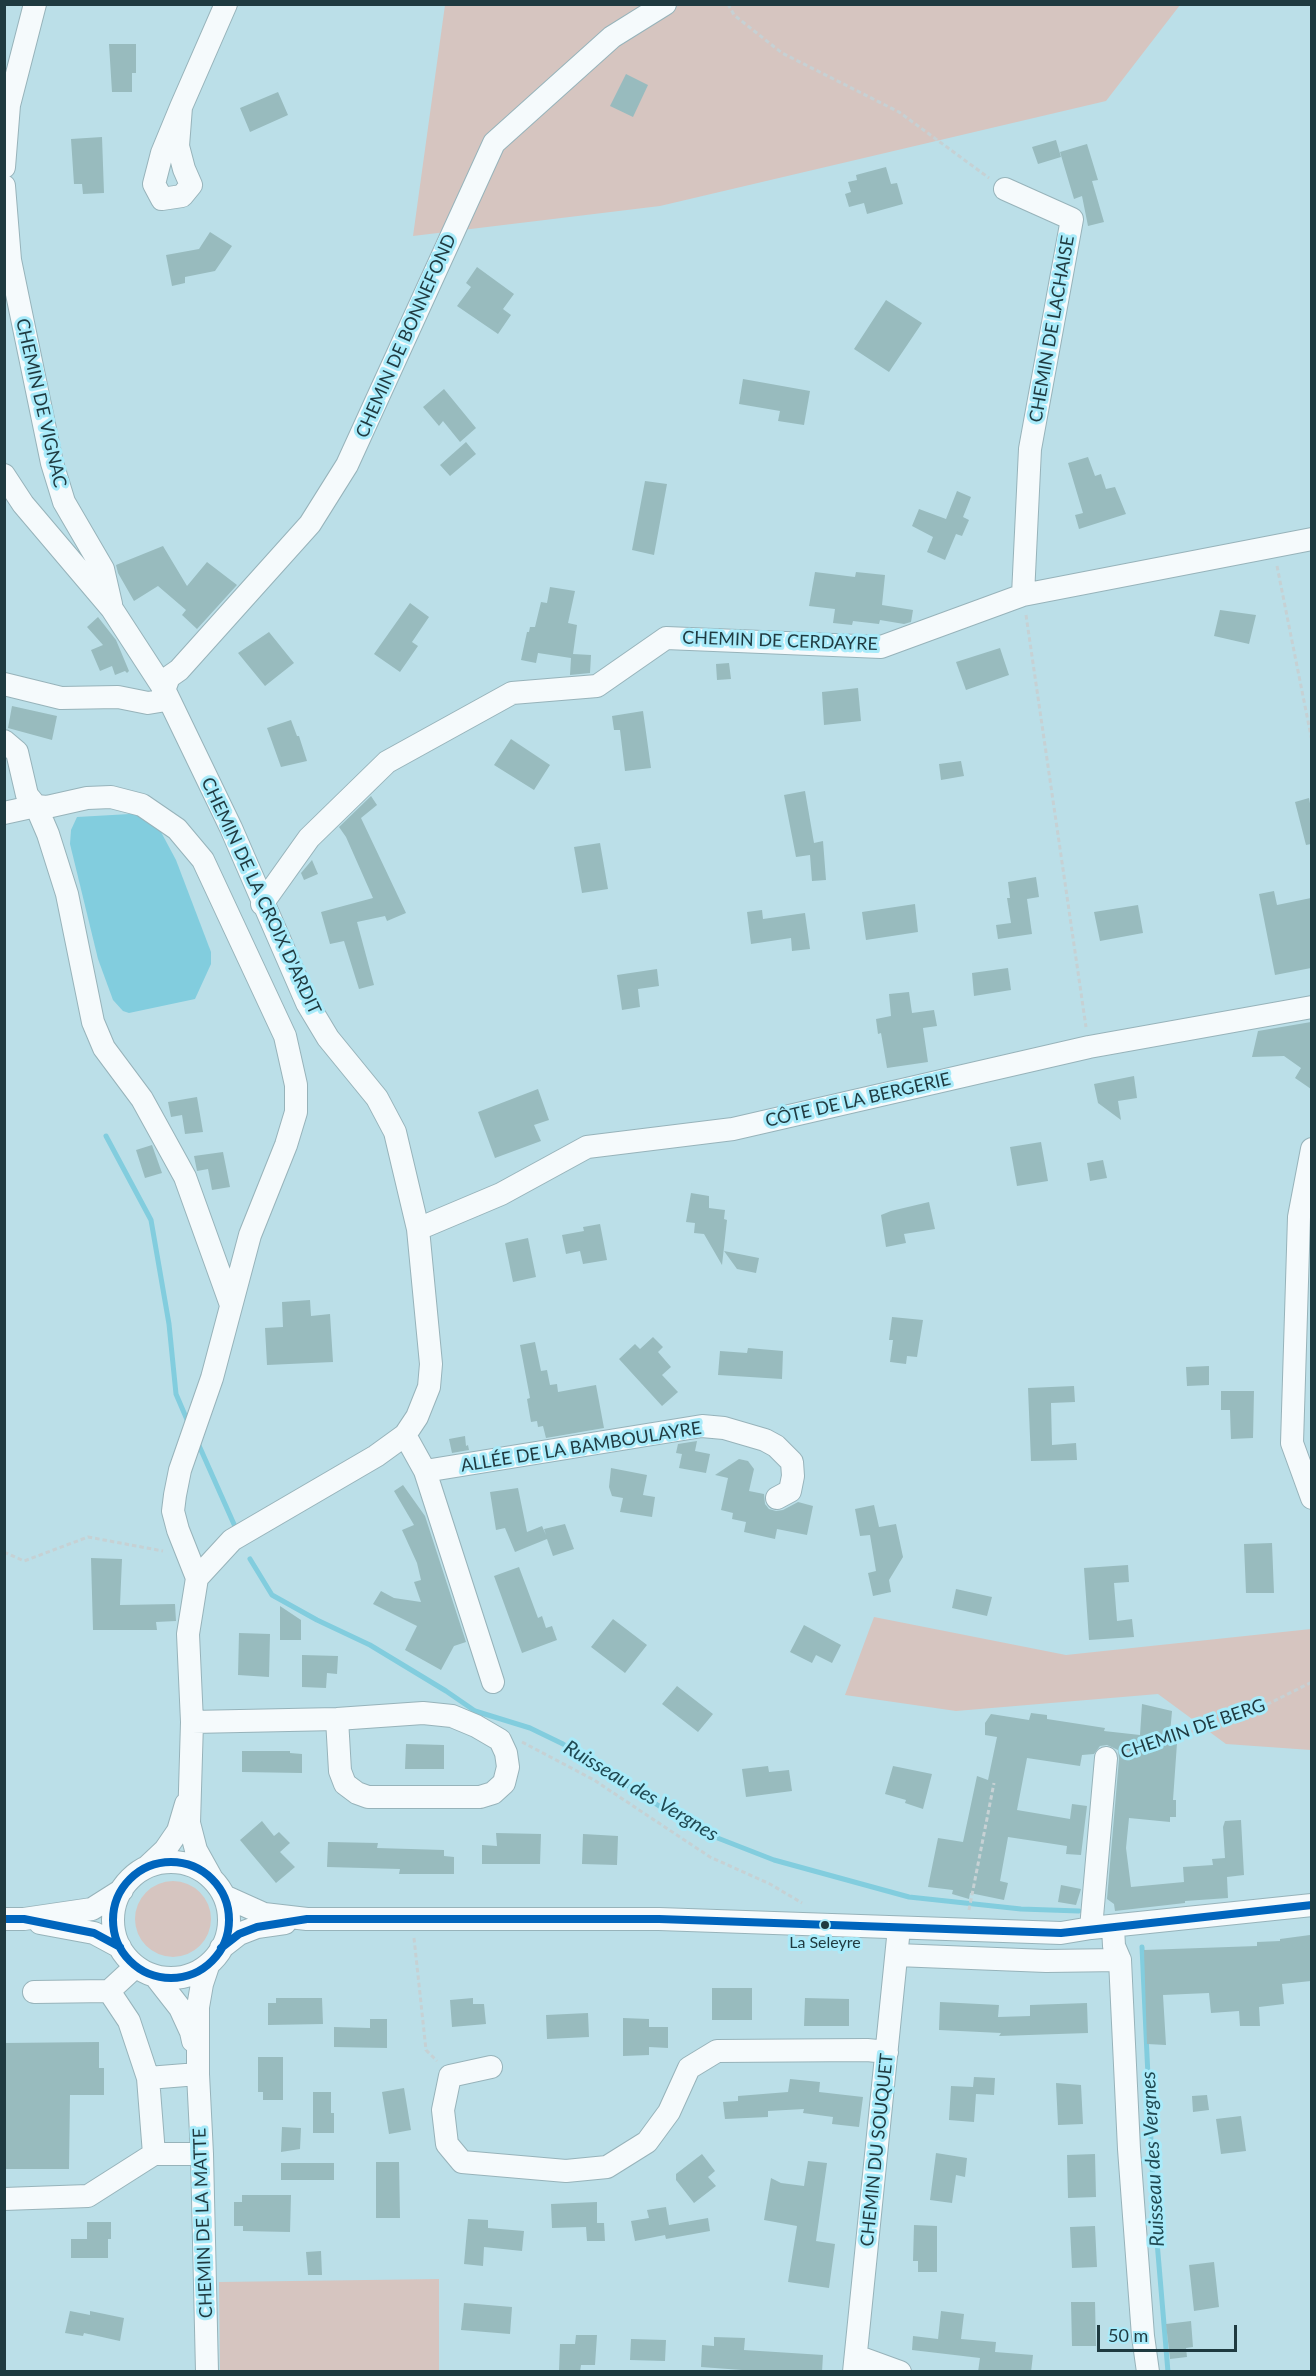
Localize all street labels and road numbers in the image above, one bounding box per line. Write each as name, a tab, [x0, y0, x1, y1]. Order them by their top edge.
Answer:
street label: CHEMIN DE BONNEFOND	[351, 231, 461, 441]
street label: CHEMIN DE LACHAISE	[1025, 234, 1079, 424]
street label: CHEMIN DE VIGNAC	[11, 316, 71, 490]
street label: CHEMIN DE CERDAYRE	[682, 627, 878, 655]
street label: CHEMIN DE LA CROIX D'ARDIT	[196, 774, 326, 1018]
street label: CÔTE DE LA BERGERIE	[763, 1068, 953, 1132]
street label: ALLÉE DE LA BAMBOULAYRE	[459, 1417, 703, 1477]
street label: CHEMIN DE BERG	[1118, 1694, 1268, 1764]
street label: CHEMIN DU SOUQUET	[856, 2052, 898, 2248]
street label: CHEMIN DE LA MATTE	[189, 2128, 217, 2318]

